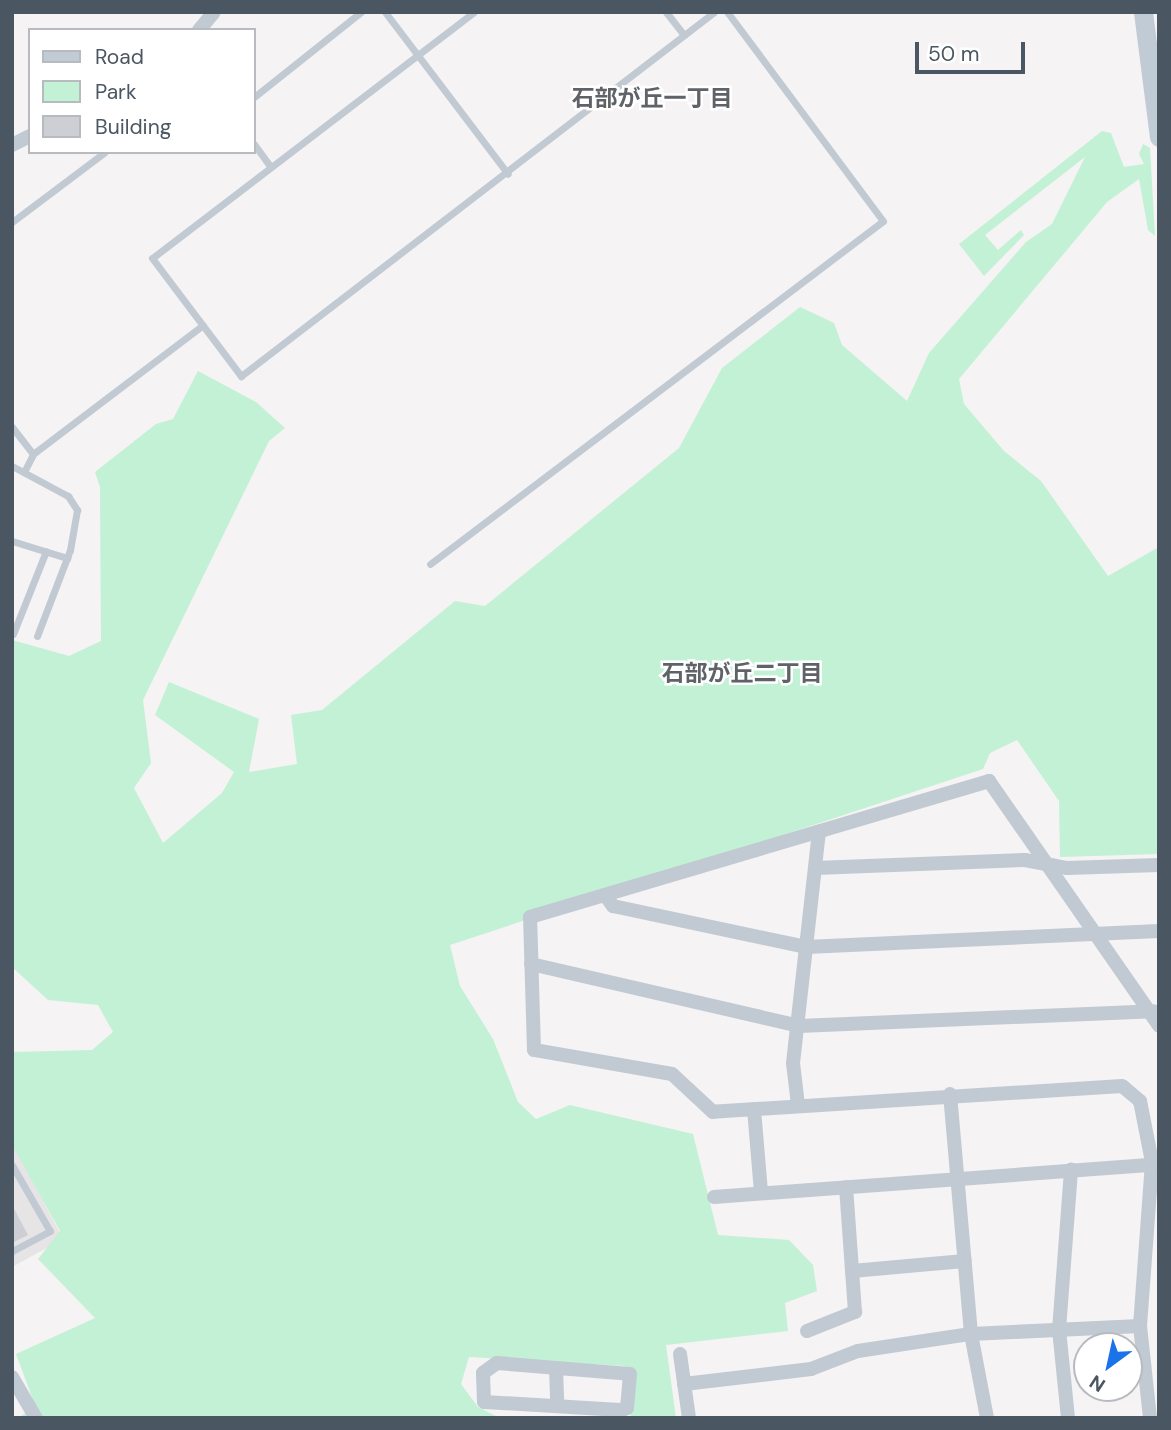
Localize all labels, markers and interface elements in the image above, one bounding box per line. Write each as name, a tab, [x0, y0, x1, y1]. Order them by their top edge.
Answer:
legend	[28, 28, 256, 154]
scale bar	[919, 28, 1029, 72]
text: 50 m	[928, 40, 979, 68]
text: Road	[95, 43, 144, 71]
text: Park	[95, 78, 136, 106]
district label: 石部が丘一丁目	[572, 84, 732, 112]
text: Building	[95, 113, 171, 141]
district label: 石部が丘二丁目	[662, 659, 822, 687]
north arrow	[1073, 1332, 1143, 1402]
text: N	[1085, 1369, 1110, 1398]

